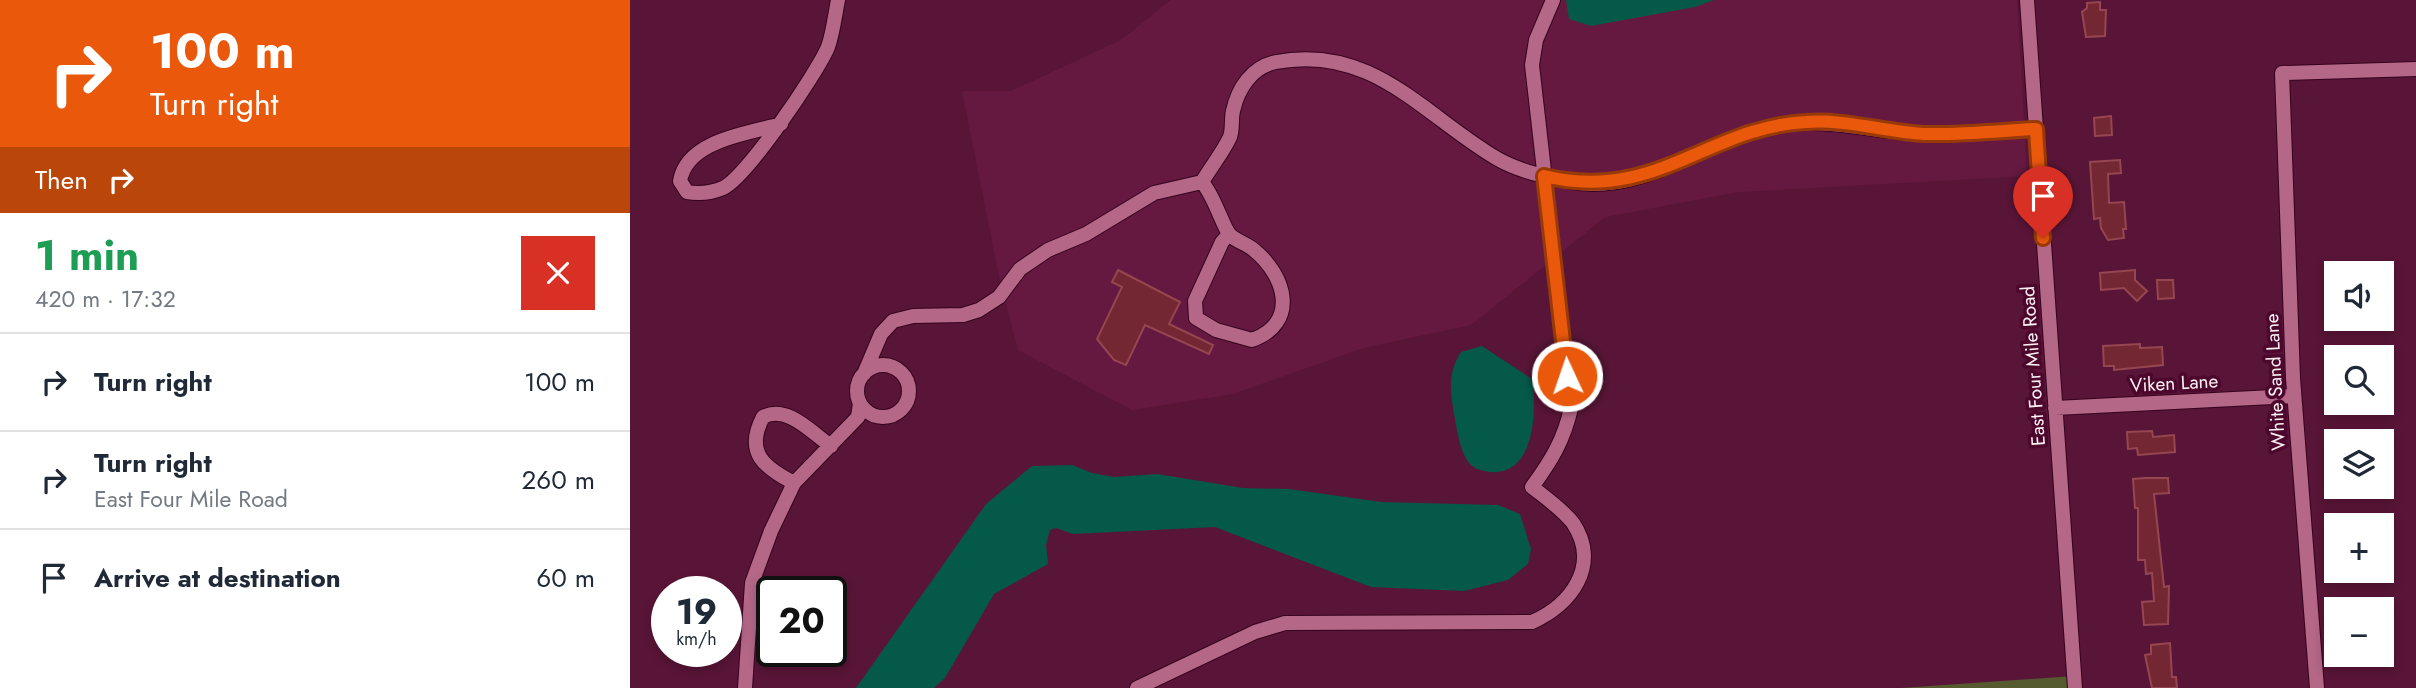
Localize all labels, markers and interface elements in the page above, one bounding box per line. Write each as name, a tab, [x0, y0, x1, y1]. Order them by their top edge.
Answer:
text: 100 m	[150, 16, 295, 86]
icon: right	[35, 28, 126, 119]
text: Turn right	[150, 81, 279, 127]
text: Then	[35, 161, 88, 199]
icon: right	[102, 161, 140, 199]
pin	[2013, 166, 2073, 238]
icon: arrive	[2024, 177, 2062, 215]
text: 1 min	[35, 225, 139, 286]
button: close	[521, 236, 595, 310]
map controls	[2324, 261, 2394, 667]
button: sound	[2324, 261, 2394, 331]
text: 420 m · 17:32	[35, 282, 176, 316]
street label: East Four Mile Road	[2014, 285, 2052, 447]
street label: White Sand Lane	[2258, 313, 2292, 451]
position arrow	[1530, 339, 1604, 413]
button: search	[2324, 345, 2394, 415]
icon: right	[35, 363, 73, 401]
text: Turn right	[94, 363, 212, 401]
text: 100 m	[524, 363, 595, 401]
street label: Viken Lane	[2129, 367, 2219, 399]
button: layers	[2324, 429, 2394, 499]
text: Turn right	[94, 444, 212, 482]
icon: right	[35, 461, 73, 499]
text: 260 m	[522, 461, 595, 499]
text: East Four Mile Road	[94, 482, 288, 516]
button: +	[2324, 513, 2394, 583]
icon: arrive	[35, 559, 73, 597]
text: Arrive at destination	[94, 559, 341, 597]
text: 60 m	[536, 559, 595, 597]
speed limit sign: 20	[756, 576, 847, 667]
text: 19	[676, 587, 717, 637]
button: −	[2324, 597, 2394, 667]
text: km/h	[676, 626, 717, 652]

